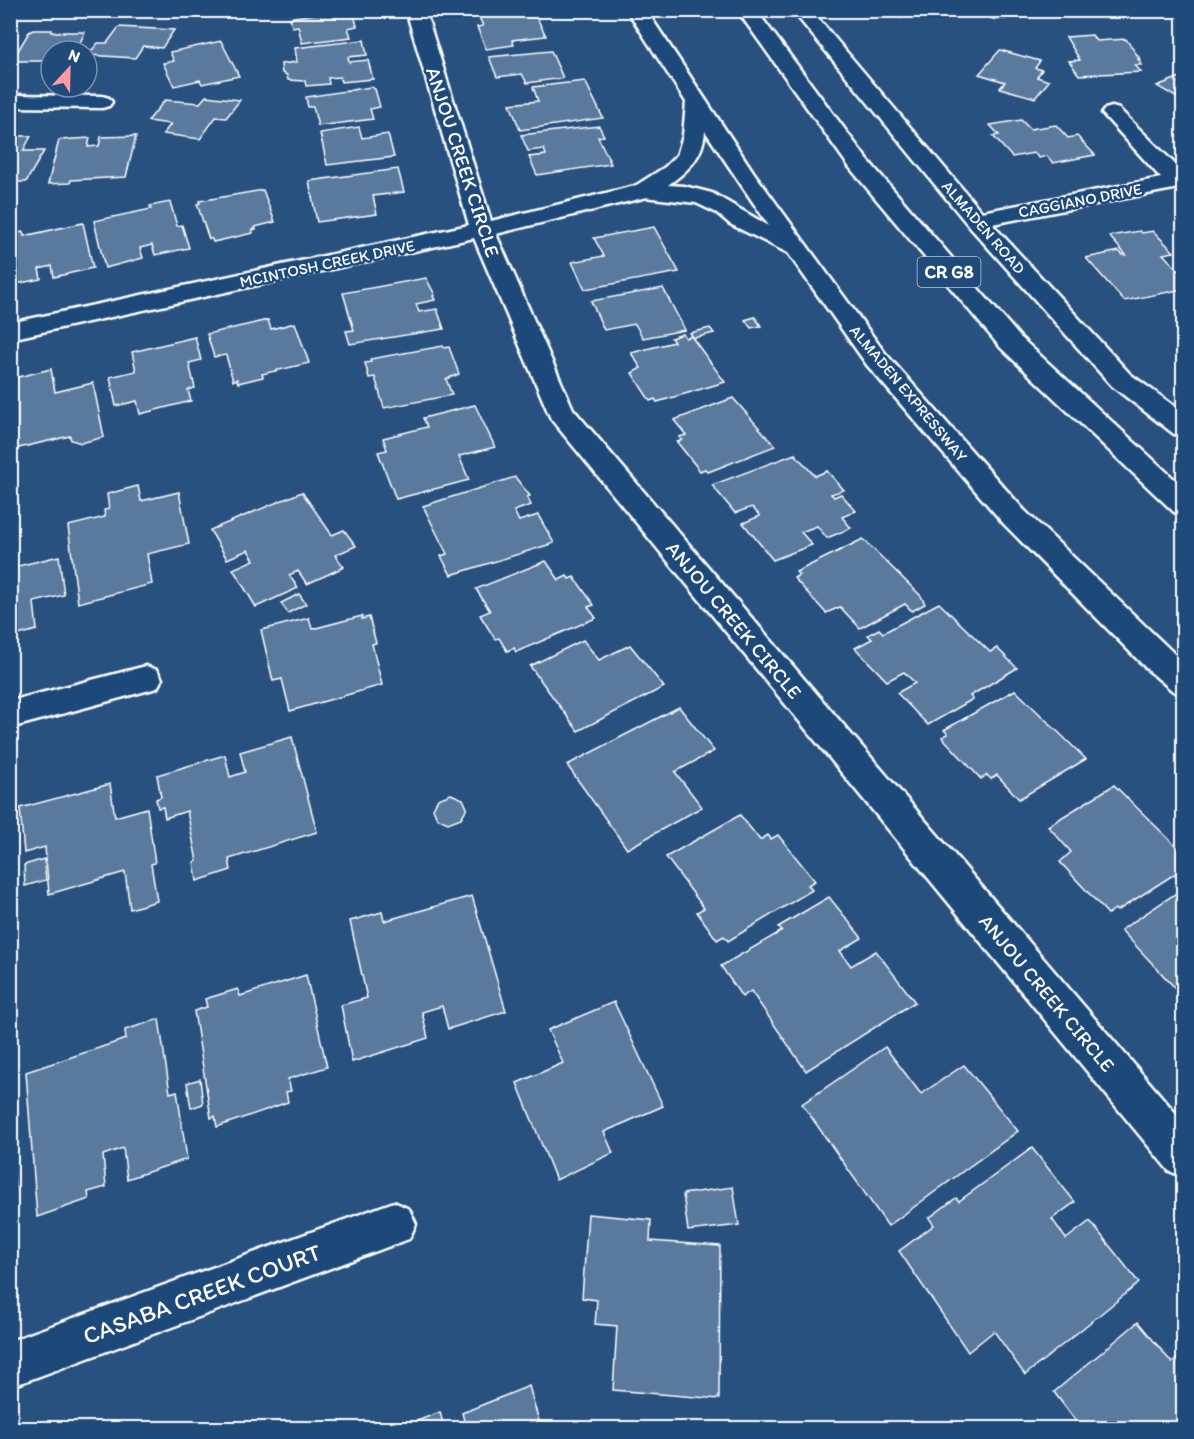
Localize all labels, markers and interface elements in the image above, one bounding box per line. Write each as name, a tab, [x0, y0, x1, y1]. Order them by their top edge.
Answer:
north arrow	[39, 39, 99, 99]
text: N	[66, 45, 83, 66]
street label: ANJOU CREEK CIRCLE	[421, 64, 505, 260]
street label: ALMADEN ROAD	[938, 177, 1029, 278]
street label: CAGGIANO DRIVE	[1017, 179, 1144, 222]
street label: MCINTOSH CREEK DRIVE	[238, 236, 417, 291]
road number: CR G8	[918, 257, 980, 287]
street label: ALMADEN EXPRESSWAY	[846, 321, 971, 466]
street label: ANJOU CREEK CIRCLE	[661, 536, 807, 704]
street label: ANJOU CREEK CIRCLE	[974, 909, 1120, 1077]
street label: CASABA CREEK COURT	[79, 1237, 325, 1350]

